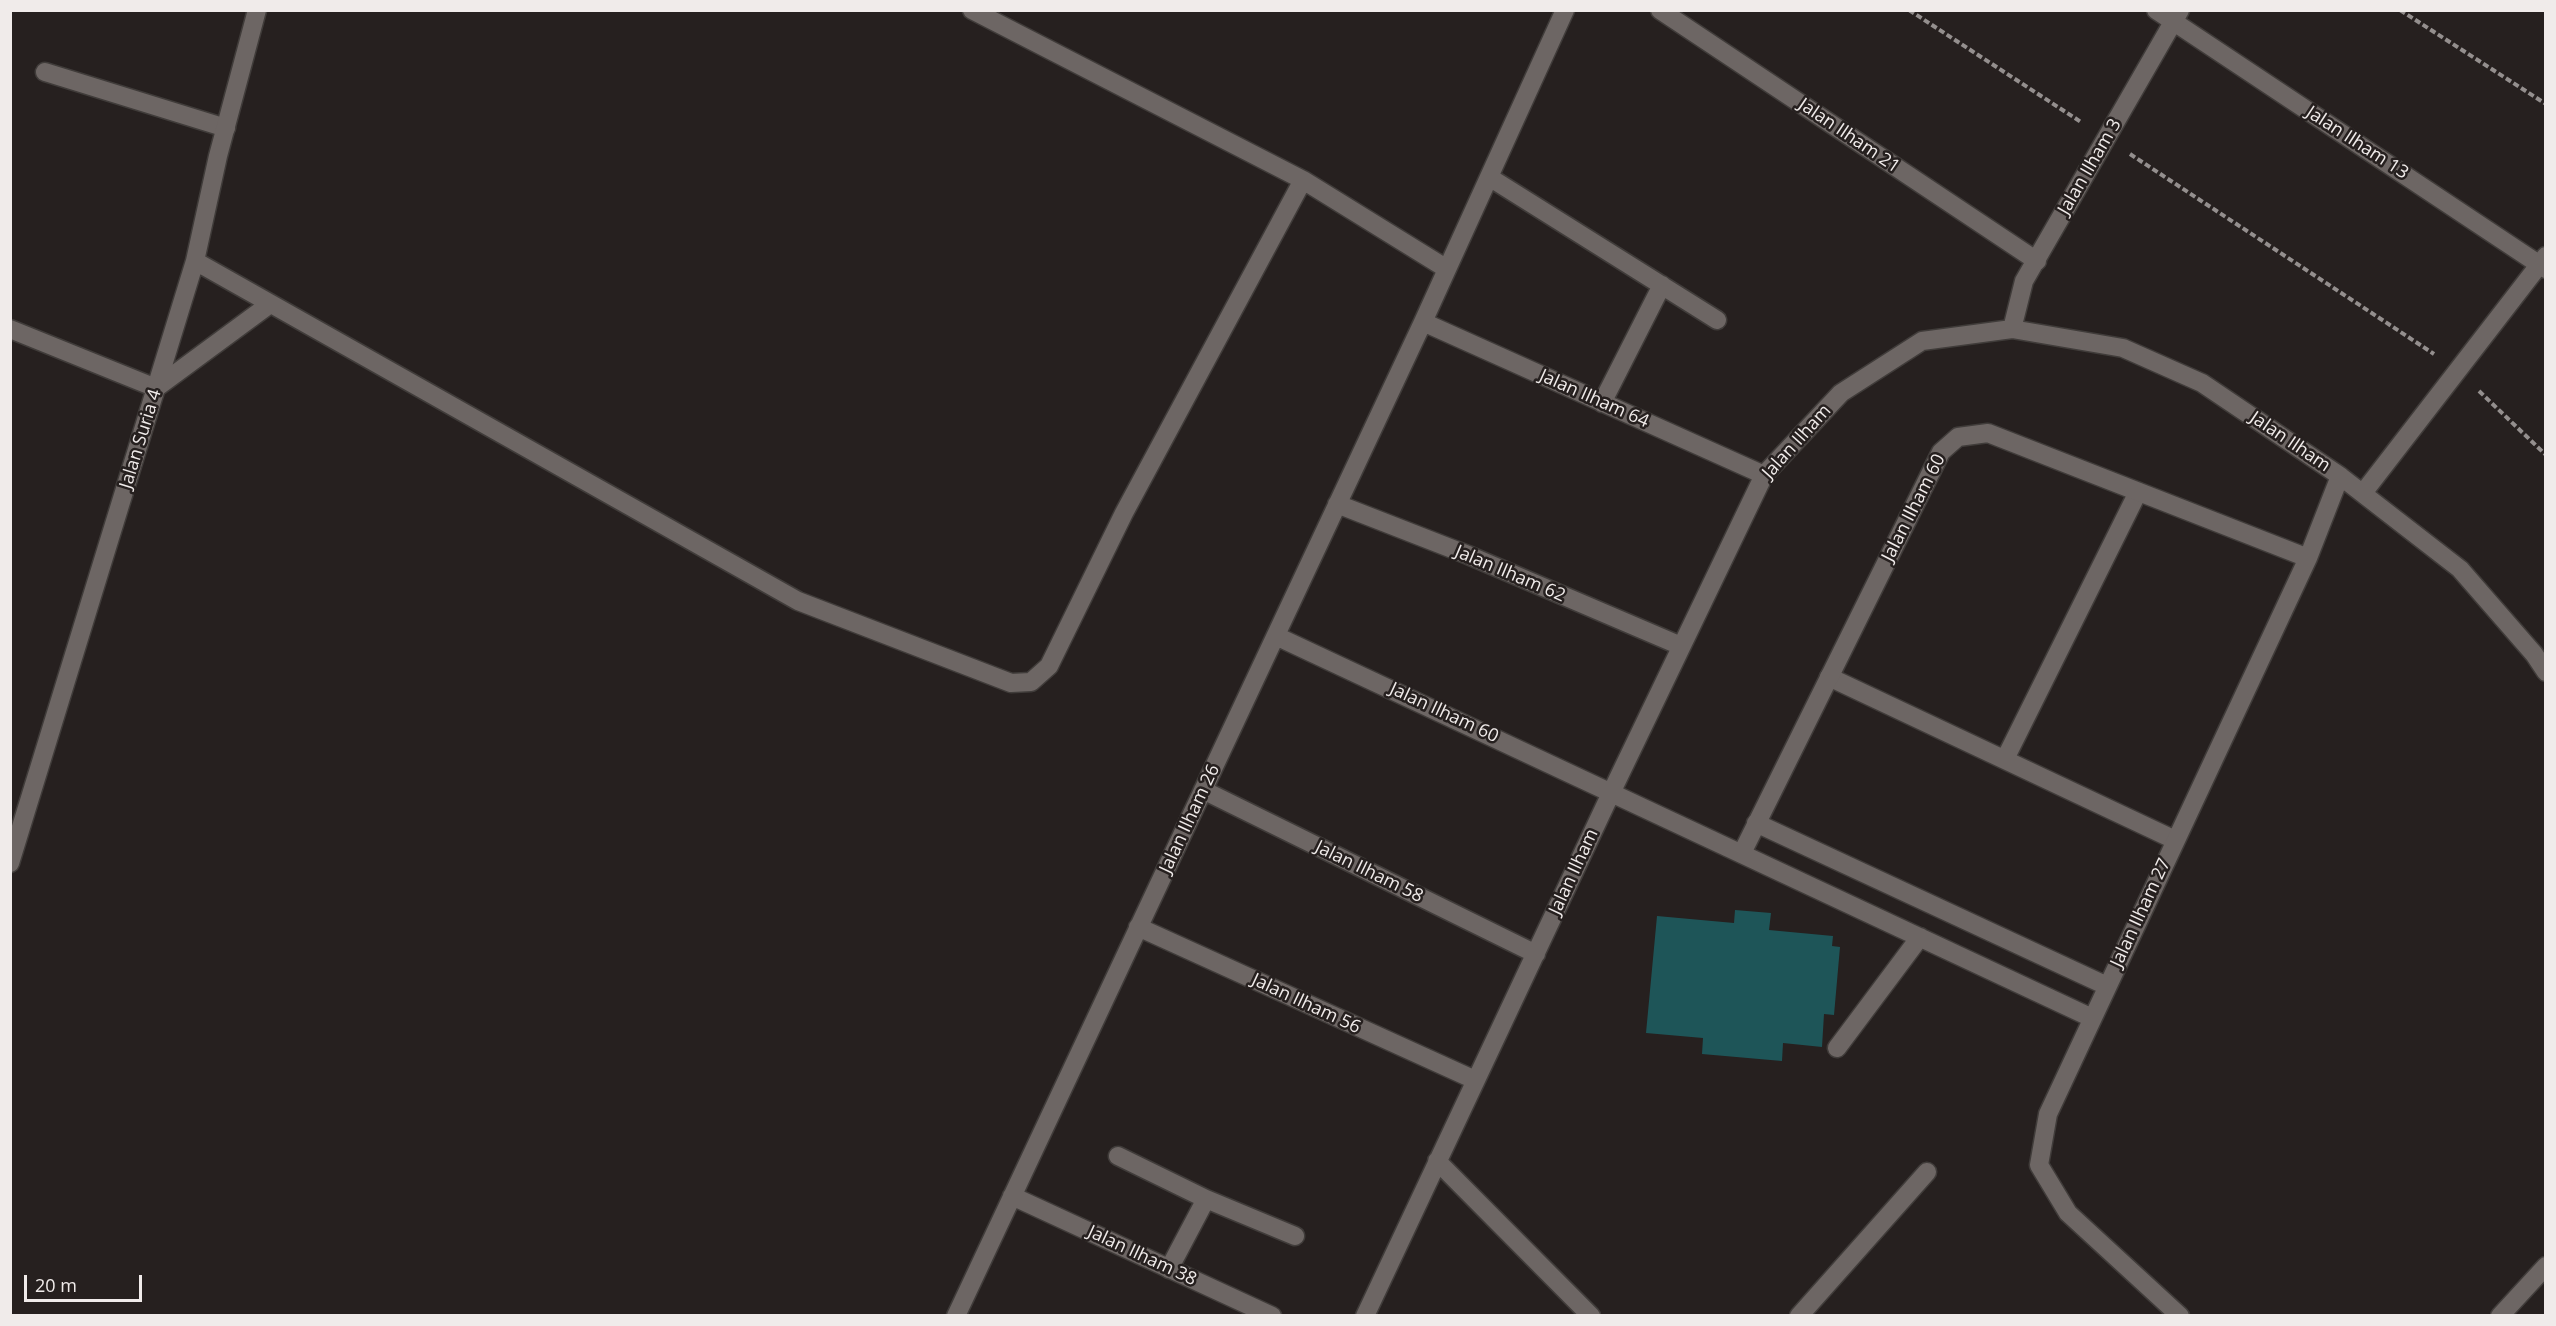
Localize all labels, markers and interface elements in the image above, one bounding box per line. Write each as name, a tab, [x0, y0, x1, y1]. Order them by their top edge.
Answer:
street label: Jalan Ilham 21	[1794, 94, 1904, 178]
street label: Jalan Ilham 13	[2302, 102, 2412, 184]
street label: Jalan Ilham 3	[2054, 115, 2126, 219]
street label: Jalan Ilham 64	[1536, 365, 1652, 433]
street label: Jalan Suria 4	[116, 387, 166, 491]
street label: Jalan Ilham	[1758, 400, 1836, 484]
street label: Jalan Ilham	[2246, 407, 2334, 477]
street label: Jalan Ilham 60	[1878, 451, 1950, 565]
street label: Jalan Ilham 62	[1452, 541, 1568, 607]
street label: Jalan Ilham 60	[1386, 678, 1502, 748]
street label: Jalan Ilham 26	[1155, 761, 1225, 877]
street label: Jalan Ilham	[1545, 826, 1603, 918]
street label: Jalan Ilham 58	[1311, 837, 1427, 907]
street label: Jalan Ilham 27	[2106, 855, 2176, 971]
street label: Jalan Ilham 56	[1248, 969, 1364, 1039]
street label: Jalan Ilham 38	[1084, 1221, 1200, 1291]
scale bar	[27, 1263, 146, 1301]
text: 20 m	[35, 1273, 77, 1297]

